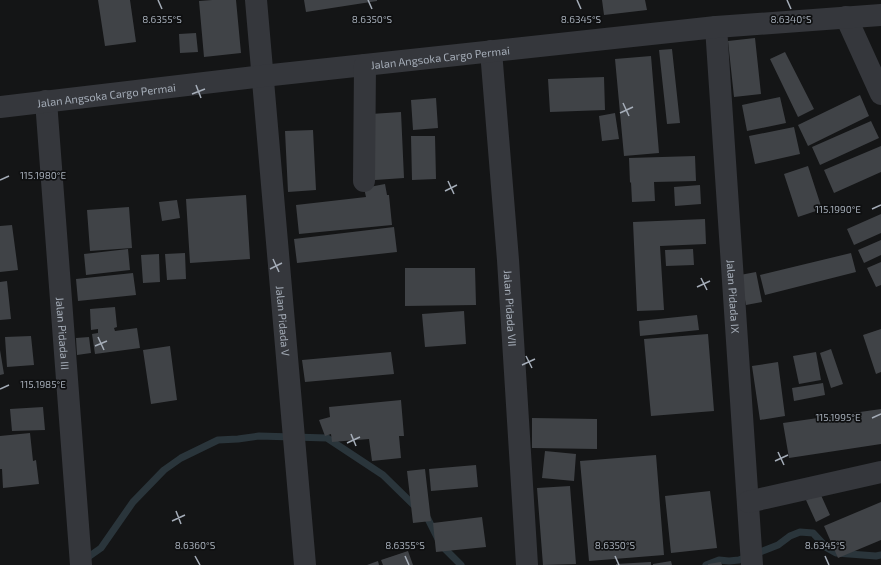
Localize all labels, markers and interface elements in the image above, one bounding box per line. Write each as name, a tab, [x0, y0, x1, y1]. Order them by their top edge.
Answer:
text: 8.6355°S	[142, 13, 182, 25]
text: 8.6350°S	[352, 13, 393, 25]
text: 8.6345°S	[561, 13, 602, 25]
text: 8.6340°S	[770, 13, 812, 25]
street label: Jalan Angsoka Cargo Permai	[370, 43, 510, 71]
street label: Jalan Angsoka Cargo Permai	[36, 80, 176, 109]
text: 115.1980°E	[20, 169, 67, 181]
text: 115.1990°E	[815, 203, 861, 215]
street label: Jalan Pidada IX	[725, 259, 743, 334]
street label: Jalan Pidada VII	[502, 270, 520, 347]
street label: Jalan Pidada V	[274, 285, 293, 357]
street label: Jalan Pidada III	[54, 296, 73, 370]
text: 115.1985°E	[20, 378, 66, 390]
text: 115.1995°E	[815, 411, 861, 423]
text: 8.6360°S	[175, 539, 216, 551]
text: 8.6355°S	[385, 539, 425, 551]
text: 8.6350°S	[595, 539, 636, 551]
text: 8.6345°S	[805, 539, 846, 551]

